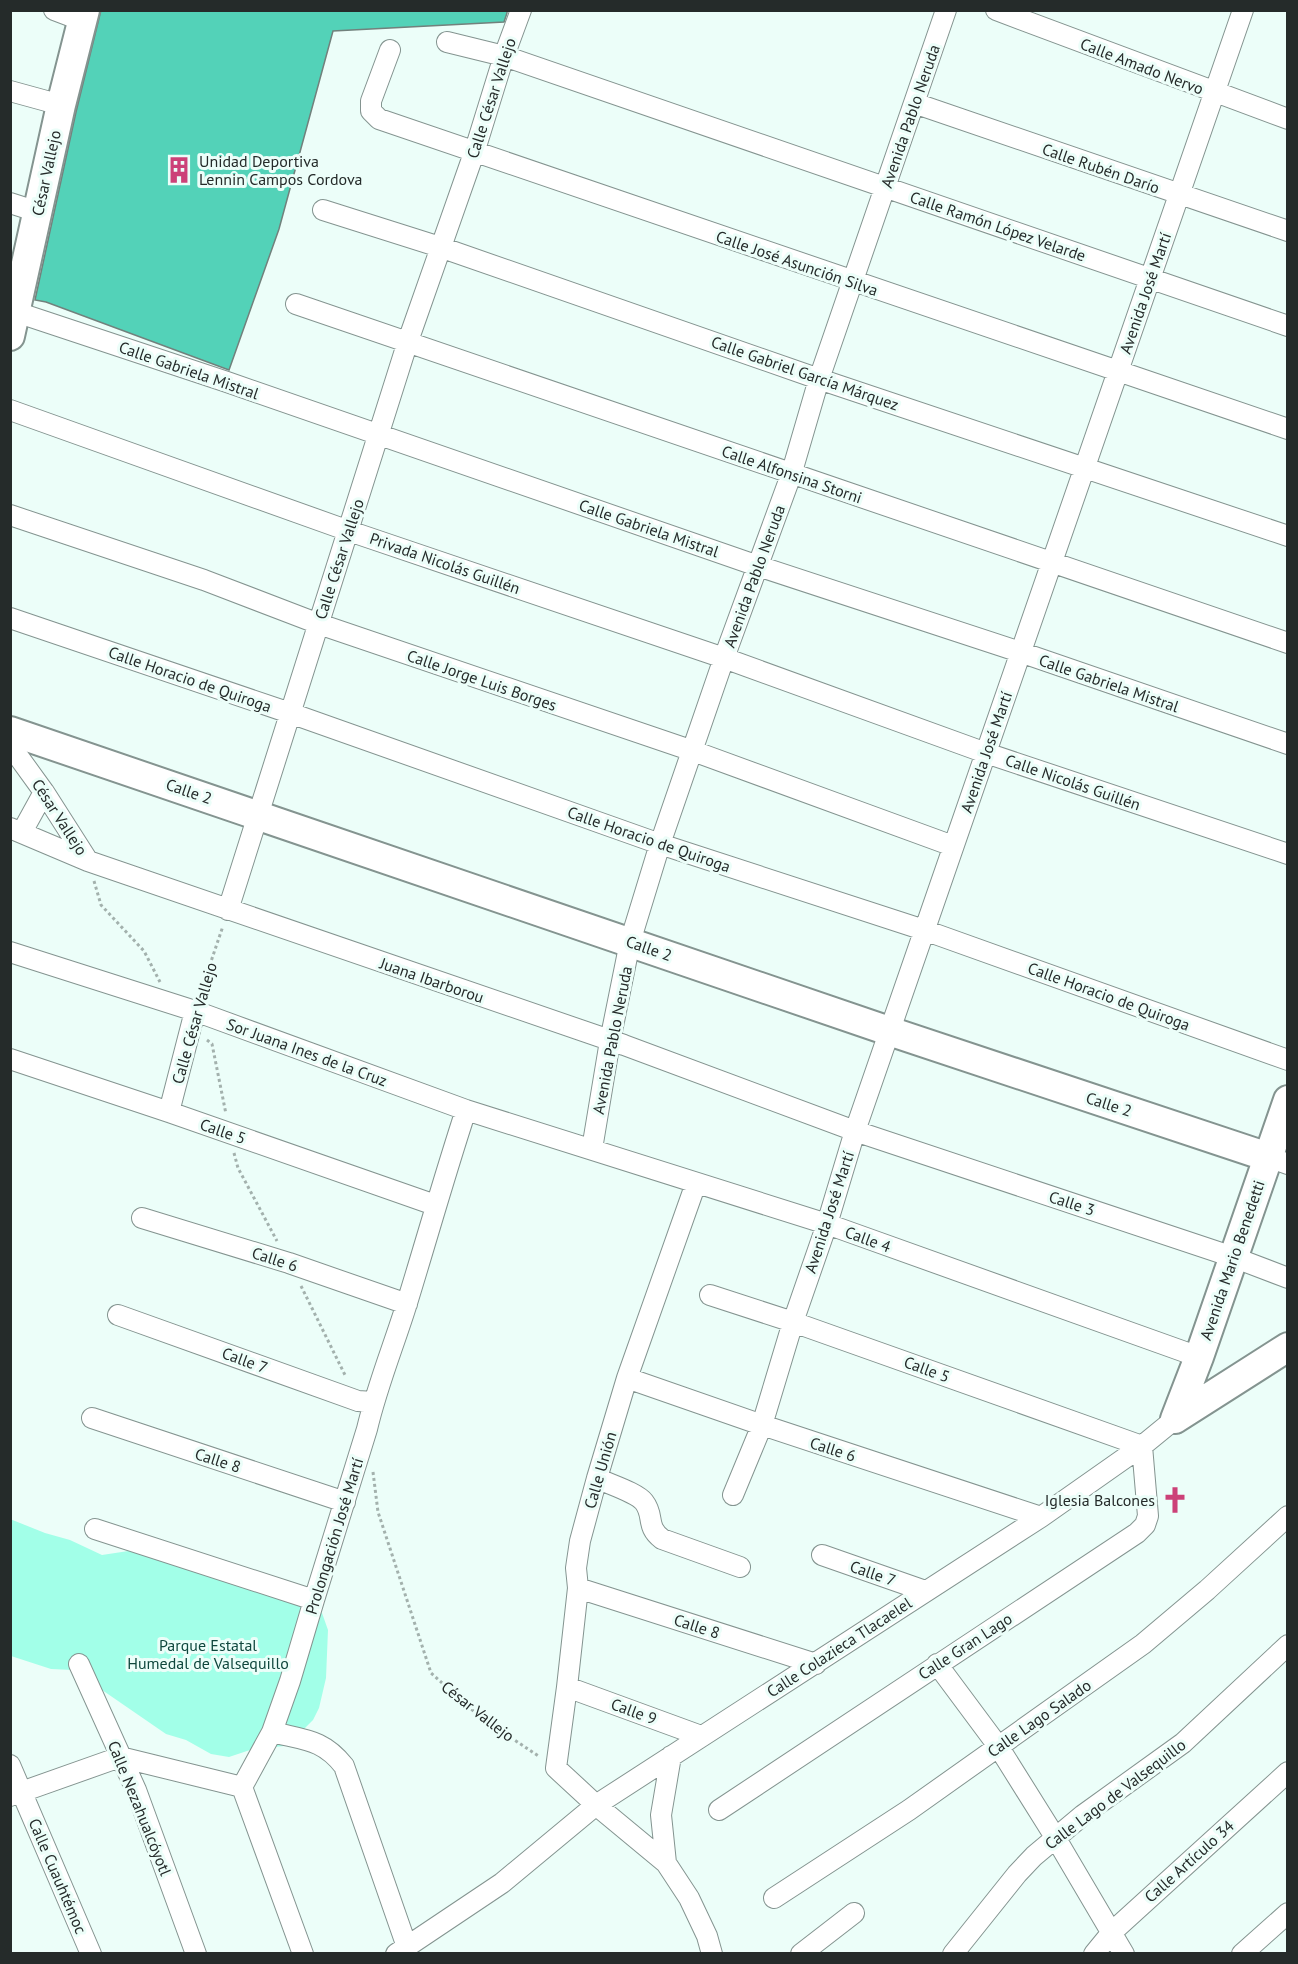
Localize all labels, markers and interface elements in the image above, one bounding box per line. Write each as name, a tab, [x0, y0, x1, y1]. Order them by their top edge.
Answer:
street label: Calle Amado Nervo	[1078, 33, 1206, 99]
street label: Calle César Vallejo	[462, 35, 520, 161]
street label: Avenida Pablo Neruda	[876, 42, 944, 190]
street label: César Vallejo	[27, 128, 65, 218]
street label: Calle Rubén Darío	[1040, 139, 1162, 197]
place label: Unidad Deportiva Lennin Campos Cordova	[199, 151, 363, 189]
building icon: Unidad Deportiva Lennin Campos Cordova	[164, 155, 194, 185]
street label: Calle Ramón López Velarde	[908, 187, 1088, 265]
street label: Calle José Asunción Silva	[713, 226, 881, 300]
street label: Avenida José Martí	[1115, 230, 1175, 356]
street label: Calle Gabriel García Márquez	[709, 331, 901, 415]
street label: Calle Gabriela Mistral	[116, 337, 262, 403]
street label: Calle Alfonsina Storni	[719, 441, 865, 507]
street label: Calle Gabriela Mistral	[576, 495, 722, 561]
street label: Calle César Vallejo	[310, 496, 368, 622]
street label: Avenida Pablo Neruda	[719, 502, 789, 650]
street label: Privada Nicolás Guillén	[367, 528, 523, 598]
street label: Calle Horacio de Quiroga	[106, 642, 274, 716]
street label: Calle Jorge Luis Borges	[405, 645, 560, 715]
street label: Calle Gabriela Mistral	[1036, 650, 1182, 716]
street label: Avenida José Martí	[956, 689, 1016, 815]
street label: Calle Nicolás Guillén	[1003, 749, 1143, 815]
street label: Calle 2	[163, 774, 215, 808]
street label: César Vallejo	[28, 775, 92, 859]
street label: Calle Horacio de Quiroga	[565, 802, 733, 876]
street label: Calle 2	[623, 931, 675, 965]
street label: Juana Ibarborou	[376, 953, 487, 1007]
street label: Calle Horacio de Quiroga	[1025, 957, 1193, 1035]
street label: Calle César Vallejo	[167, 960, 221, 1086]
street label: Avenida Pablo Neruda	[588, 964, 636, 1116]
street label: Sor Juana Ines de la Cruz	[224, 1014, 390, 1090]
street label: Calle 2	[1083, 1087, 1135, 1121]
street label: Calle 5	[197, 1114, 249, 1148]
street label: Avenida José Martí	[800, 1149, 858, 1275]
street label: Avenida Mario Benedetti	[1195, 1177, 1269, 1343]
street label: Calle 3	[1046, 1186, 1098, 1220]
street label: Calle 4	[842, 1222, 894, 1257]
street label: Calle 6	[249, 1242, 301, 1276]
street label: Calle 7	[219, 1343, 271, 1377]
street label: Calle 5	[901, 1352, 953, 1386]
street label: Calle Unión	[579, 1429, 621, 1511]
street label: Calle 6	[807, 1432, 859, 1466]
street label: Calle 8	[192, 1443, 244, 1477]
street label: Prolongación José Martí	[301, 1455, 367, 1617]
church icon: Iglesia Balcones	[1160, 1485, 1190, 1515]
place label: Iglesia Balcones	[1045, 1490, 1155, 1510]
street label: Calle 7	[847, 1556, 899, 1590]
street label: Calle Colazieca Tlacaelel	[763, 1592, 916, 1701]
street label: Calle Gran Lago	[914, 1608, 1016, 1684]
street label: Calle 8	[671, 1609, 723, 1643]
park label: Parque Estatal Humedal de Valsequillo	[127, 1635, 289, 1673]
street label: Calle Lago Salado	[983, 1675, 1095, 1761]
street label: César Vallejo	[438, 1676, 518, 1746]
street label: Calle 9	[608, 1694, 660, 1728]
street label: Calle Lago de Valsequillo	[1041, 1734, 1189, 1854]
street label: Calle Nezahualcóyotl	[104, 1738, 176, 1879]
street label: Calle Cuauhtémoc	[25, 1815, 91, 1937]
street label: Calle Artículo 34	[1140, 1815, 1238, 1907]

